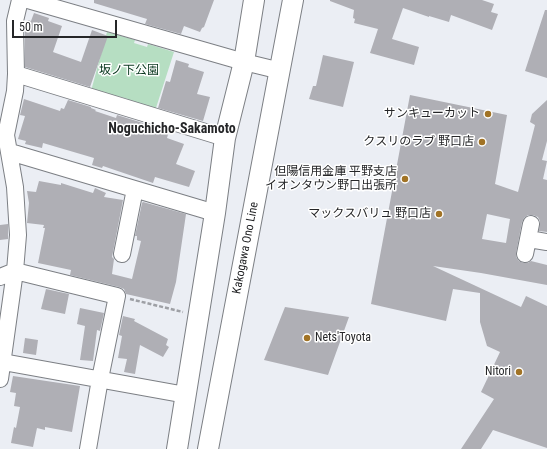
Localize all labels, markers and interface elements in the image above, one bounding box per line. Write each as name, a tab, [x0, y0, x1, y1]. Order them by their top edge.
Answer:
scale bar	[14, 12, 119, 38]
text: 50 m	[19, 20, 43, 34]
park label: 坂ノ下公園	[99, 64, 159, 78]
place label: サンキューカット	[384, 107, 480, 121]
marker: サンキューカット	[483, 109, 493, 119]
district label: Noguchicho-Sakamoto	[108, 121, 236, 137]
place label: クスリのラブ 野口店	[363, 135, 474, 149]
marker: クスリのラブ 野口店	[477, 137, 487, 147]
place label: 但陽信用金庫 平野支店 イオンタウン野口出張所	[265, 165, 397, 193]
marker: 但陽信用金庫 平野支店 イオンタウン野口出張所	[400, 174, 410, 184]
street label: Kakogawa Ono Line	[230, 201, 262, 295]
place label: マックスバリュ 野口店	[308, 207, 431, 221]
marker: マックスバリュ 野口店	[434, 209, 444, 219]
place label: Nets'Toyota	[315, 331, 371, 345]
marker: Nets'Toyota	[302, 333, 312, 343]
place label: Nitori	[485, 365, 511, 379]
marker: Nitori	[514, 367, 524, 377]

